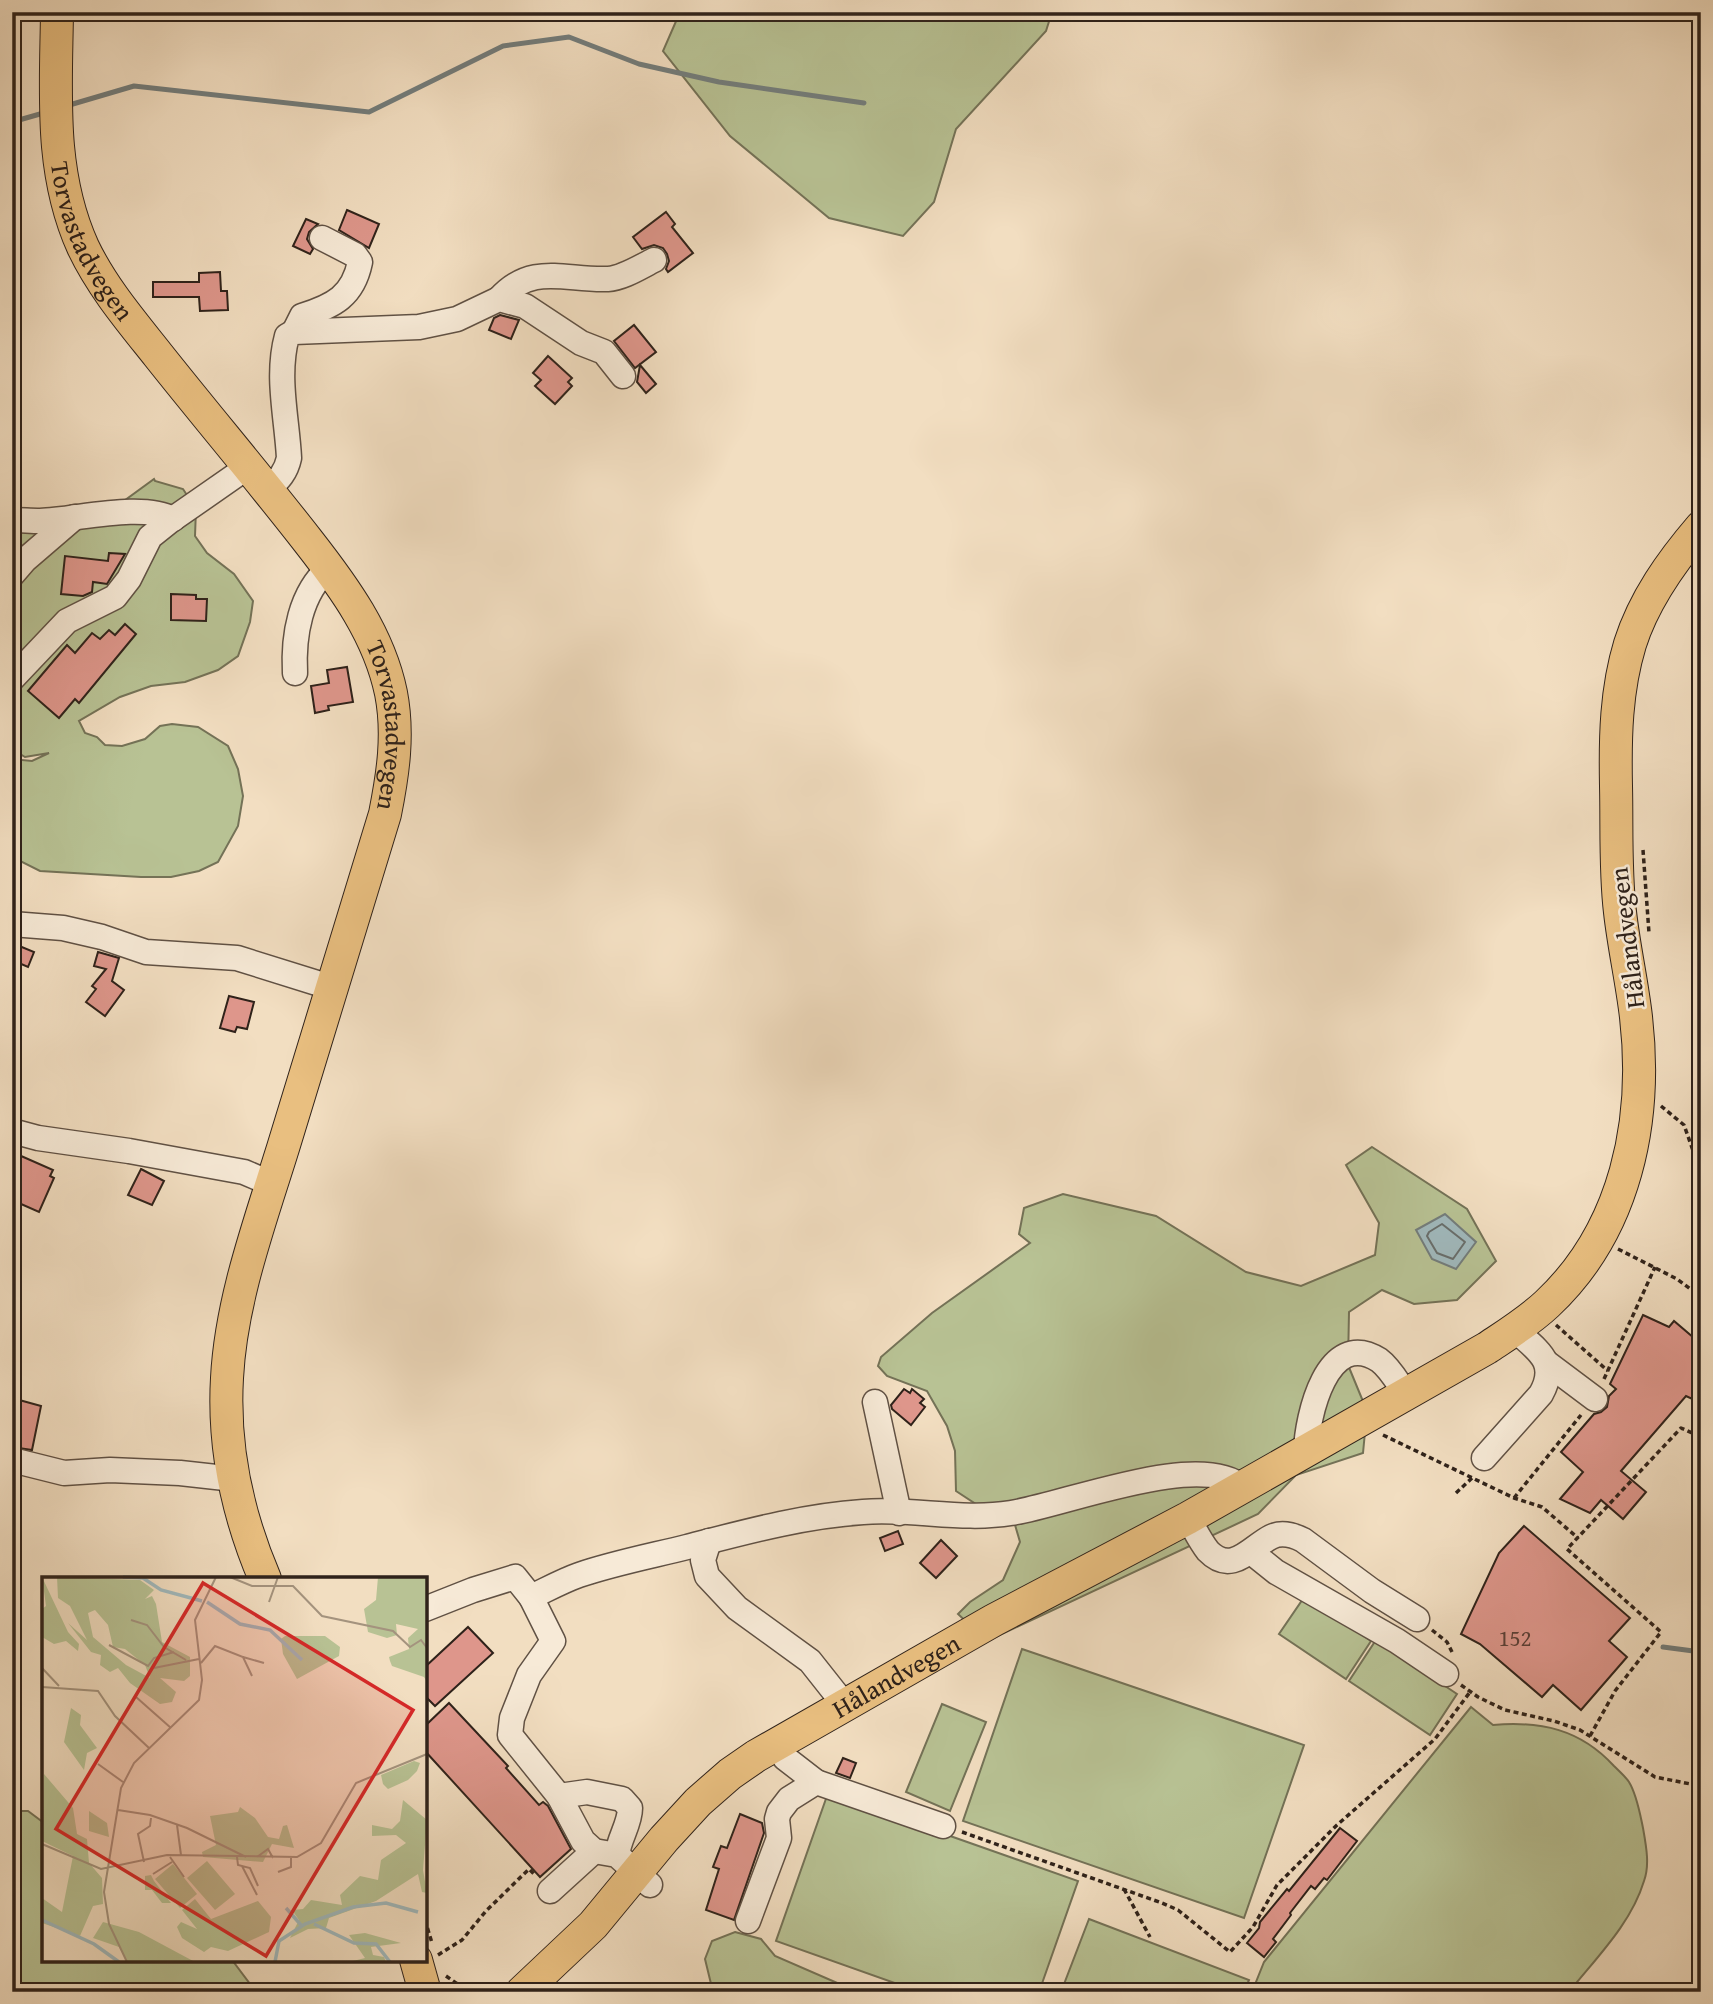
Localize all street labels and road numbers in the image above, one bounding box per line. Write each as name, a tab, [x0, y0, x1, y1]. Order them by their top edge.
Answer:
street label: Torvastadvegen	[41, 159, 144, 329]
street label: Torvastadvegen	[356, 634, 415, 814]
street label: Hålandvegen	[1598, 865, 1655, 1011]
street label: Hålandvegen	[825, 1623, 968, 1728]

